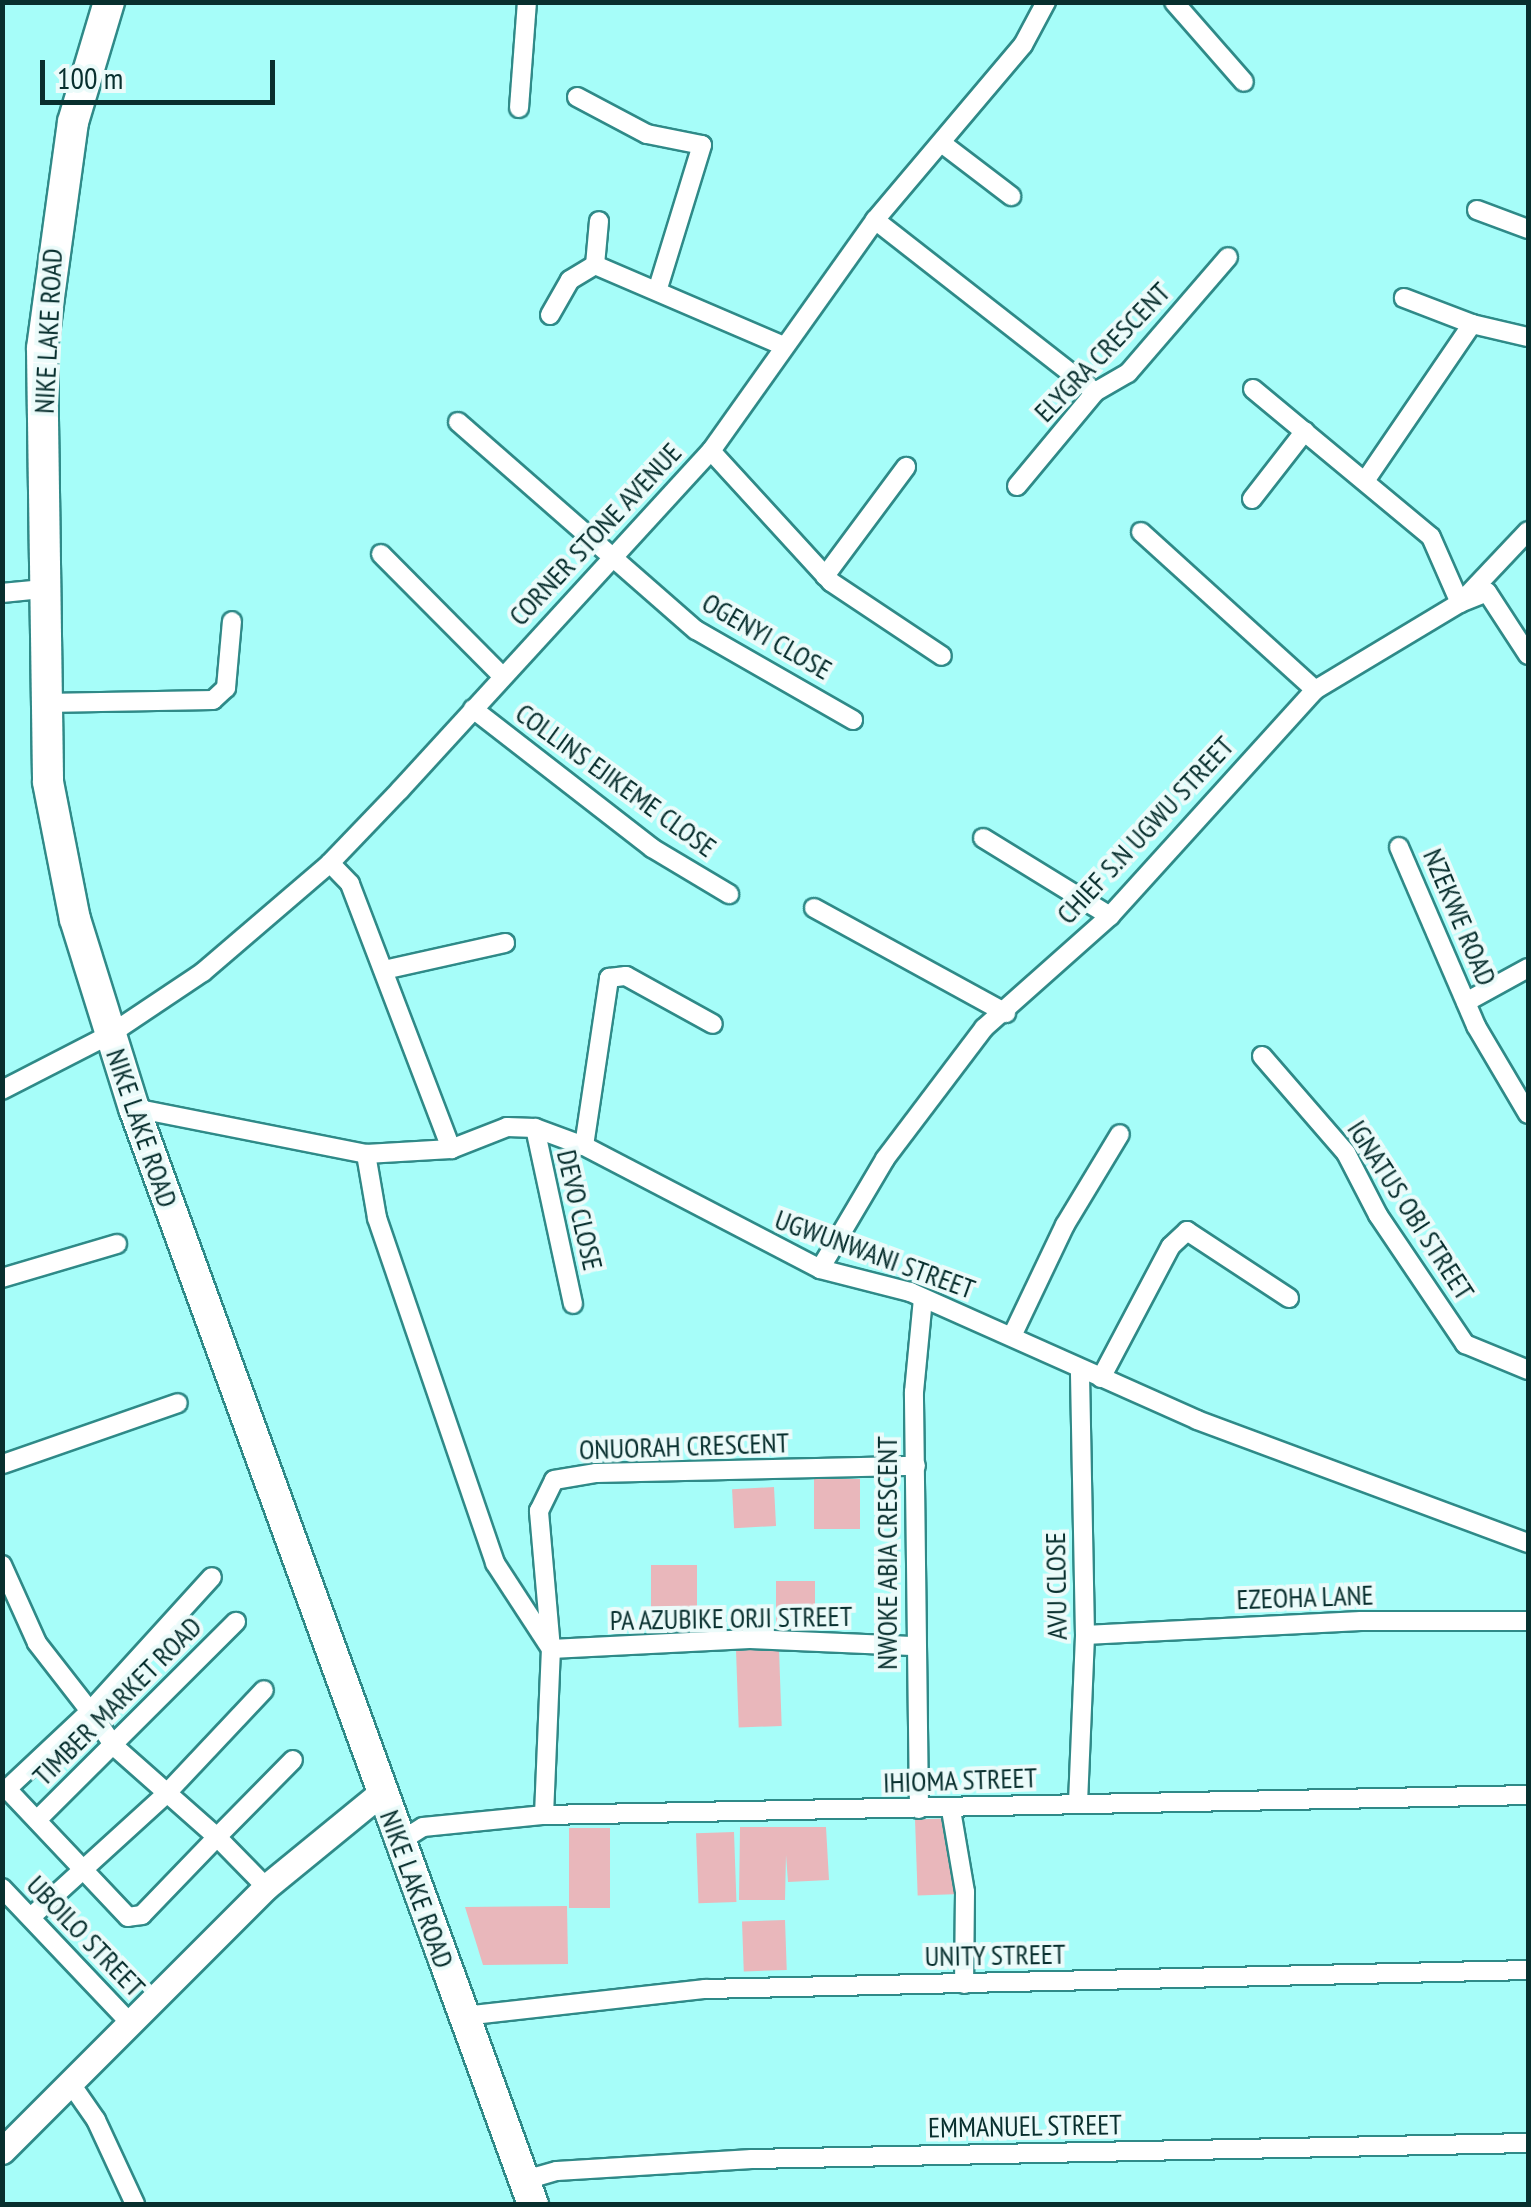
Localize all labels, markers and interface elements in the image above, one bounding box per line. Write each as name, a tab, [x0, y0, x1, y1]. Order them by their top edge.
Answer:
scale bar	[45, 40, 280, 102]
text: 100 m	[57, 58, 123, 97]
street label: NIKE LAKE ROAD	[27, 247, 69, 415]
street label: ELYGRA CRESCENT	[1027, 275, 1177, 429]
street label: CORNER STONE AVENUE	[502, 435, 688, 633]
street label: OGENYI CLOSE	[696, 586, 838, 686]
street label: COLLINS EJIKEME CLOSE	[509, 696, 723, 864]
street label: CHIEF S.N UGWU STREET	[1050, 729, 1240, 931]
street label: NZEKWE ROAD	[1416, 844, 1504, 990]
street label: NIKE LAKE ROAD	[99, 1044, 185, 1212]
street label: IGNATUS OBI STREET	[1340, 1114, 1482, 1306]
street label: DEVO CLOSE	[550, 1147, 610, 1273]
street label: UGWUNWANI STREET	[770, 1202, 980, 1306]
street label: ONUORAH CRESCENT	[578, 1426, 790, 1466]
street label: NWOKE ABIA CRESCENT	[870, 1435, 904, 1671]
street label: AVU CLOSE	[1038, 1532, 1074, 1640]
street label: EZEOHA LANE	[1235, 1578, 1375, 1616]
street label: PA AZUBIKE ORJI STREET	[609, 1599, 853, 1637]
street label: TIMBER MARKET ROAD	[25, 1609, 209, 1793]
street label: IHIOMA STREET	[882, 1761, 1038, 1799]
street label: NIKE LAKE ROAD	[373, 1805, 461, 1973]
street label: UBOILO STREET	[20, 1868, 152, 2004]
street label: UNITY STREET	[924, 1937, 1066, 1973]
street label: EMMANUEL STREET	[927, 2108, 1123, 2144]

